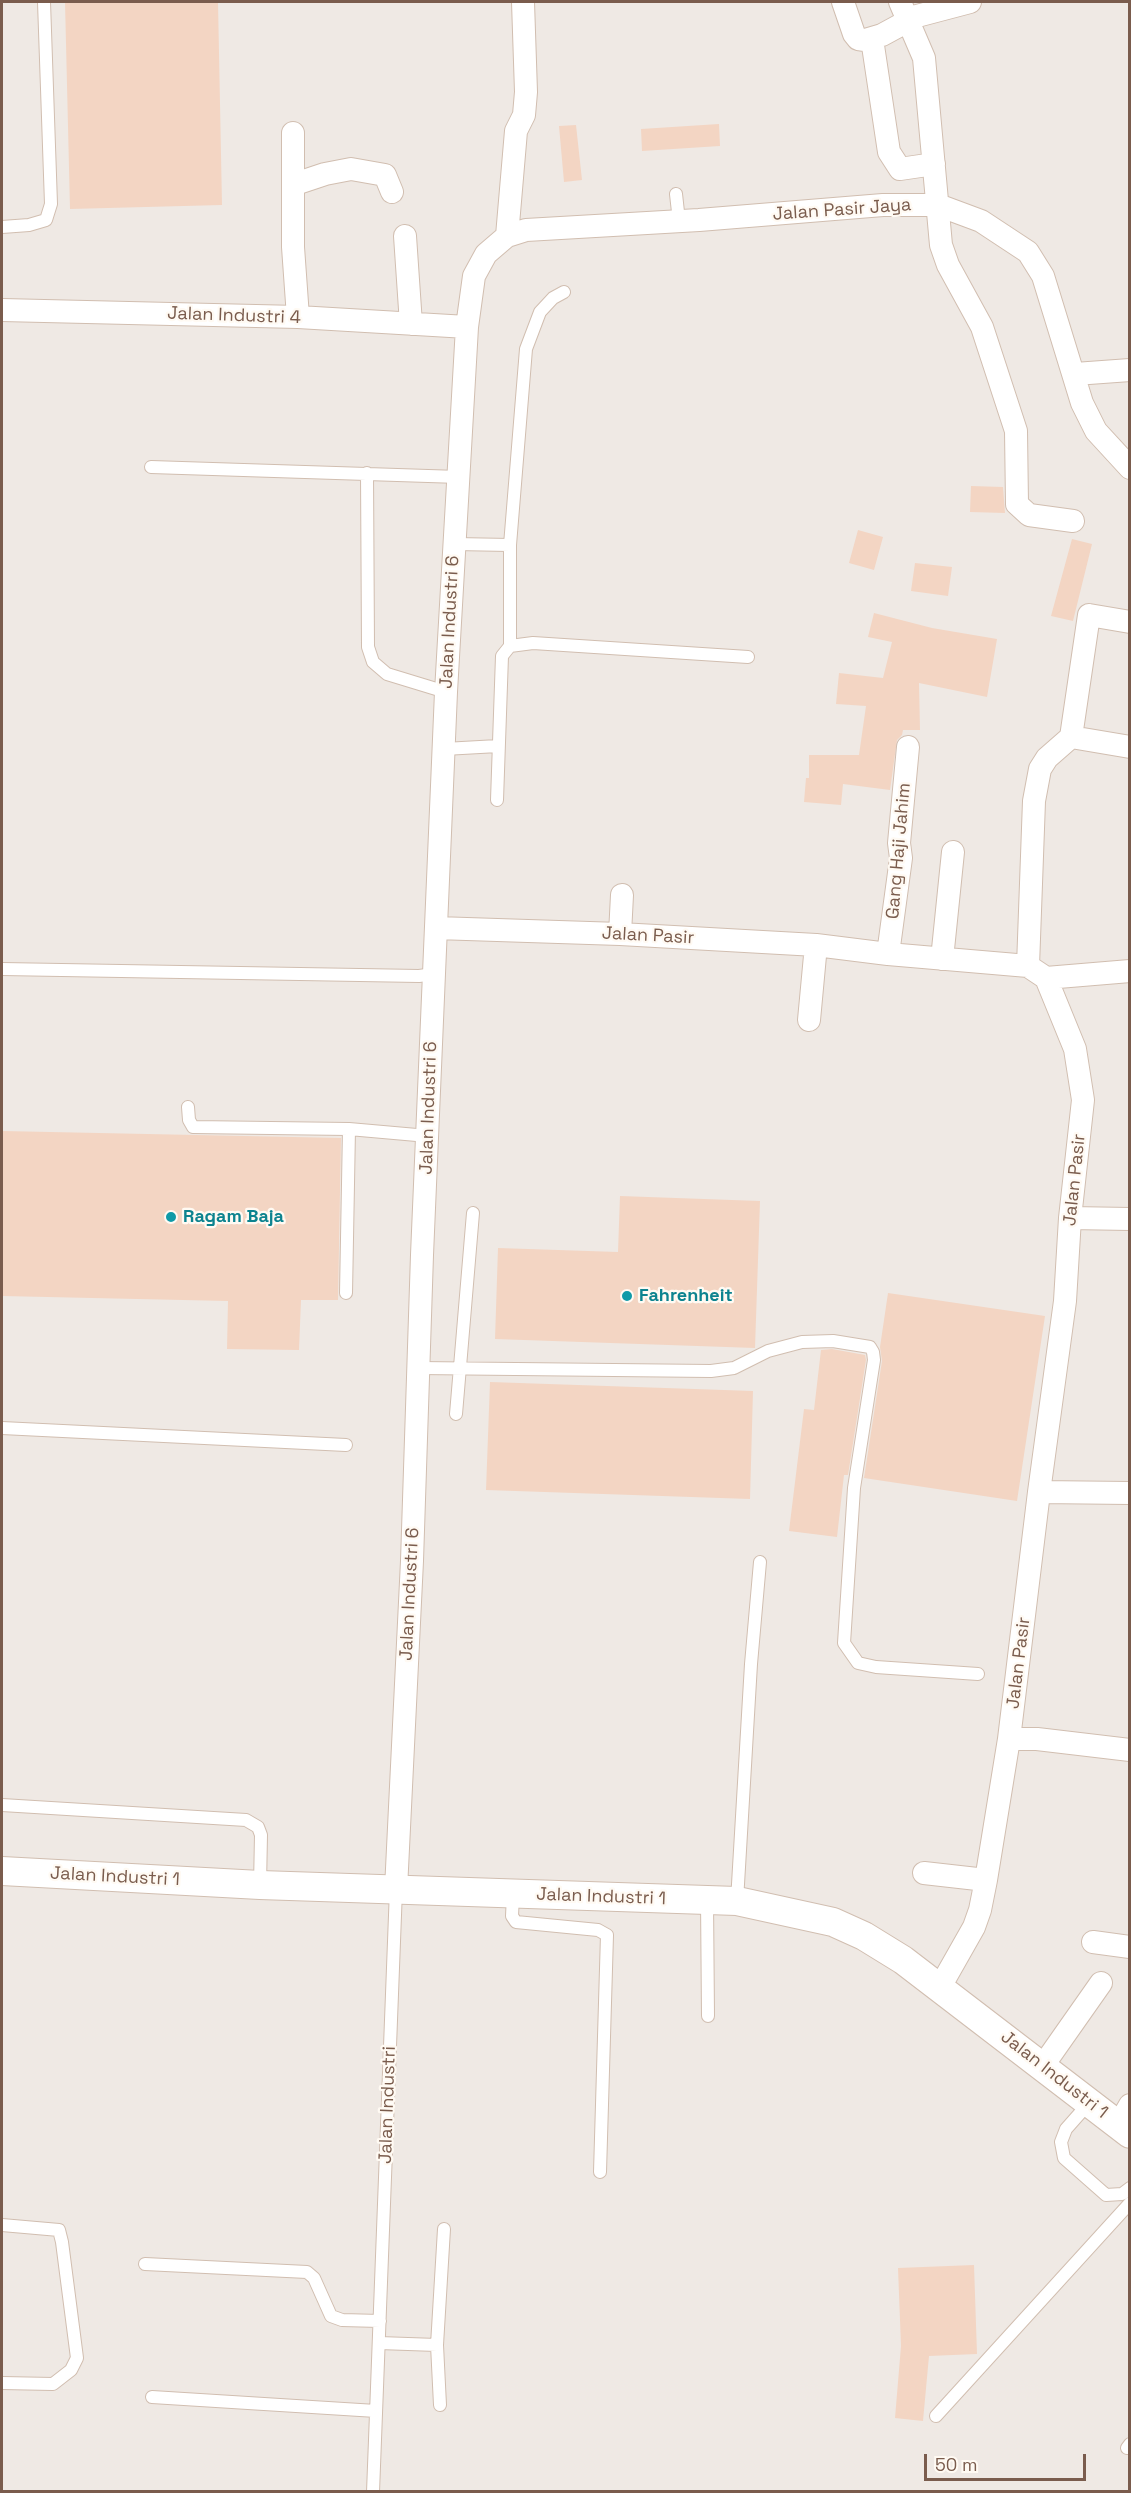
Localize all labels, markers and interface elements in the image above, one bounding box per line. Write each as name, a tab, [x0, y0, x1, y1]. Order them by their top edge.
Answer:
street label: Jalan Pasir Jaya	[772, 194, 912, 226]
street label: Jalan Industri 4	[167, 303, 301, 329]
street label: Jalan Industri 6	[436, 555, 464, 689]
street label: Gang Haji Jahim	[882, 782, 916, 920]
street label: Jalan Pasir	[601, 923, 695, 949]
street label: Jalan Industri 6	[416, 1041, 442, 1175]
street label: Jalan Pasir	[1059, 1133, 1091, 1227]
place label: Ragam Baja	[183, 1206, 284, 1228]
marker: Ragam Baja	[164, 1210, 178, 1224]
place label: Fahrenheit	[639, 1285, 733, 1307]
marker: Fahrenheit	[620, 1289, 634, 1303]
street label: Jalan Industri 6	[396, 1527, 424, 1661]
street label: Jalan Pasir	[1003, 1616, 1035, 1710]
street label: Jalan Industri 1	[50, 1863, 180, 1891]
street label: Jalan Industri 1	[536, 1884, 666, 1910]
street label: Jalan Industri 1	[996, 2026, 1112, 2124]
street label: Jalan Industri	[375, 2046, 401, 2164]
scale bar	[927, 2442, 1089, 2480]
text: 50 m	[935, 2453, 977, 2476]

